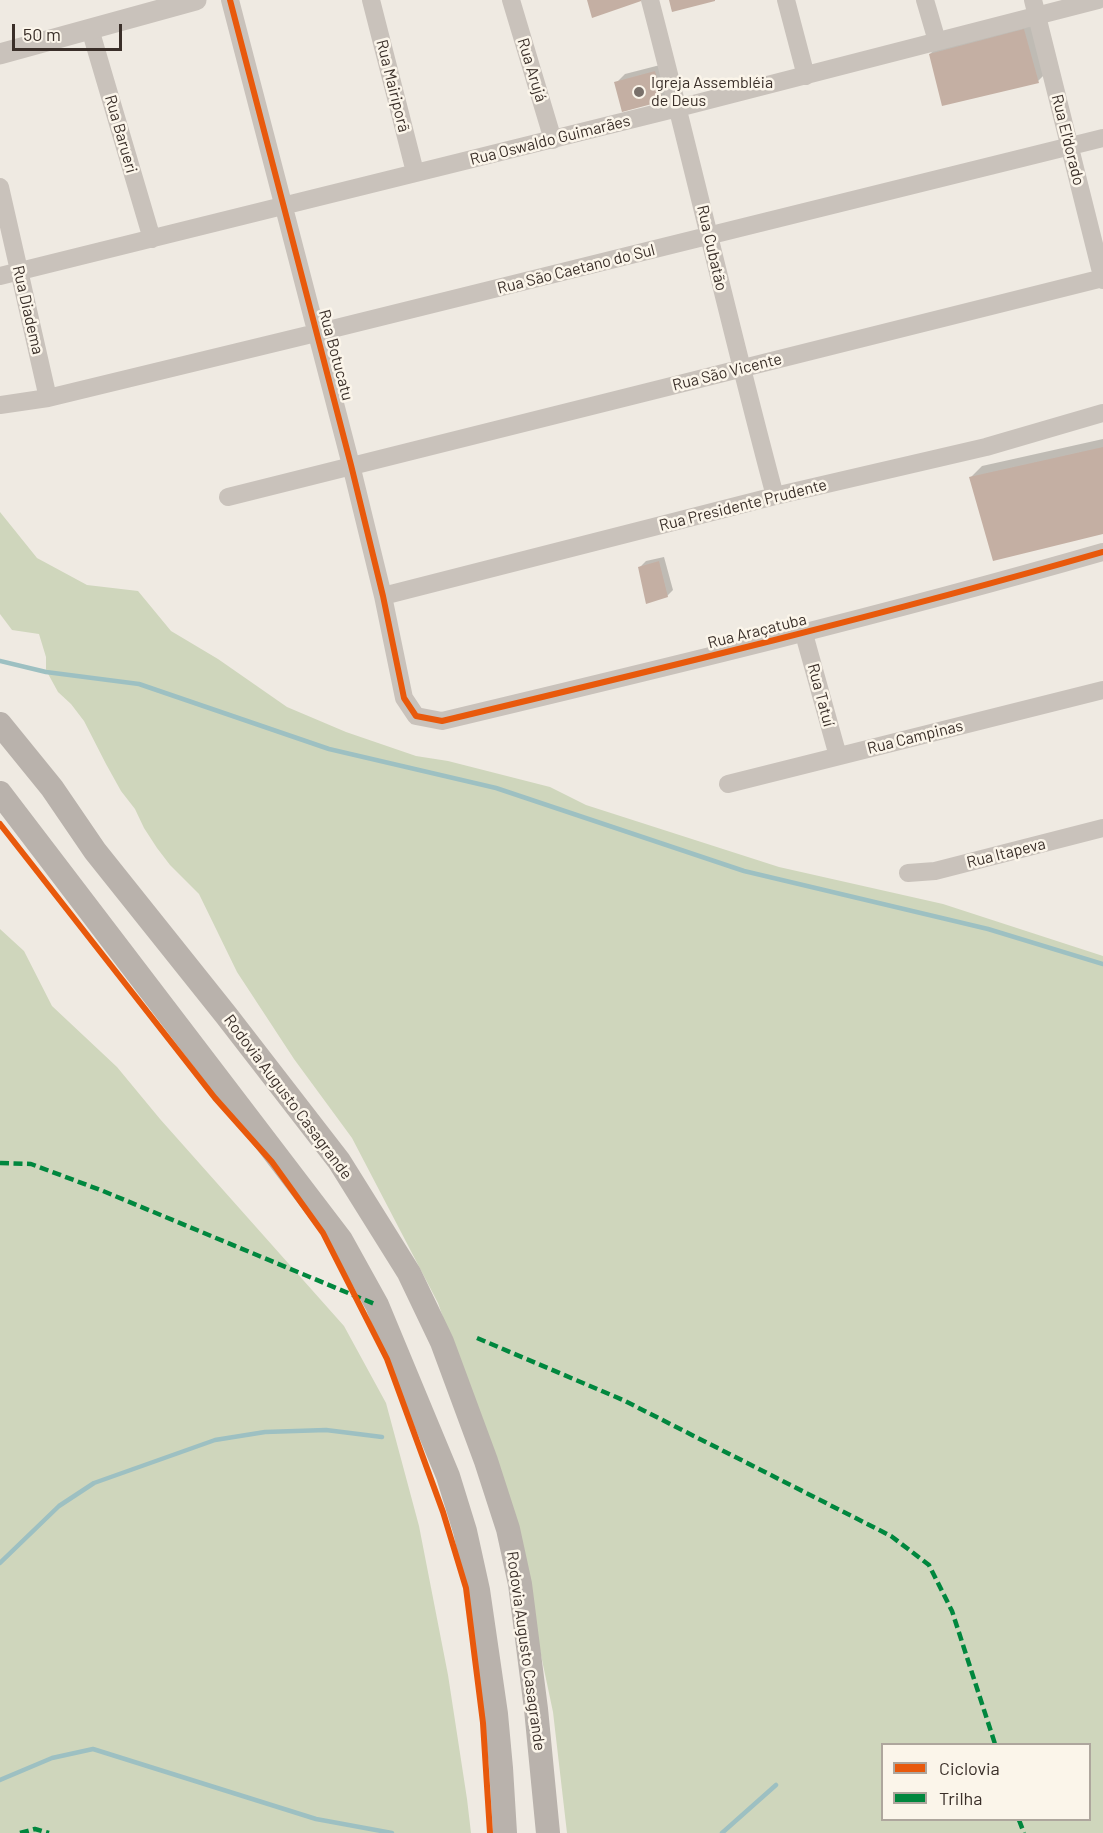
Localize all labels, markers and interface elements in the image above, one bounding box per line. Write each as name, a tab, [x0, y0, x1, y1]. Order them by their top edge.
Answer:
scale bar	[15, 12, 124, 50]
text: 50 m	[23, 23, 61, 45]
street label: Rua Arujá	[513, 36, 551, 104]
street label: Rua Mairiporã	[372, 38, 414, 134]
place label: Igreja Assembléia de Deus	[651, 73, 773, 111]
marker: Igreja Assembléia de Deus	[632, 85, 646, 99]
street label: Rua El'dorado	[1047, 92, 1089, 188]
street label: Rua Barueri	[101, 93, 141, 175]
street label: Rua Oswaldo Guimarães	[468, 111, 632, 169]
street label: Rua Cubatão	[693, 203, 731, 293]
street label: Rua São Caetano do Sul	[495, 240, 657, 298]
street label: Rua Diadema	[8, 264, 48, 356]
street label: Rua Botucatu	[315, 307, 357, 403]
street label: Rua São Vicente	[670, 349, 784, 395]
street label: Rua Presidente Prudente	[657, 475, 829, 535]
street label: Rua Araçatuba	[706, 609, 808, 653]
street label: Rua Tatuí	[803, 661, 839, 729]
street label: Rua Campinas	[865, 716, 965, 758]
street label: Rua Itapeva	[965, 834, 1047, 872]
street label: Rodovia Augusto Casagrande	[220, 1011, 356, 1183]
street label: Rodovia Augusto Casagrande	[502, 1550, 550, 1752]
legend	[881, 1743, 1091, 1821]
text: Ciclovia	[939, 1757, 1000, 1779]
text: Trilha	[939, 1787, 983, 1809]

